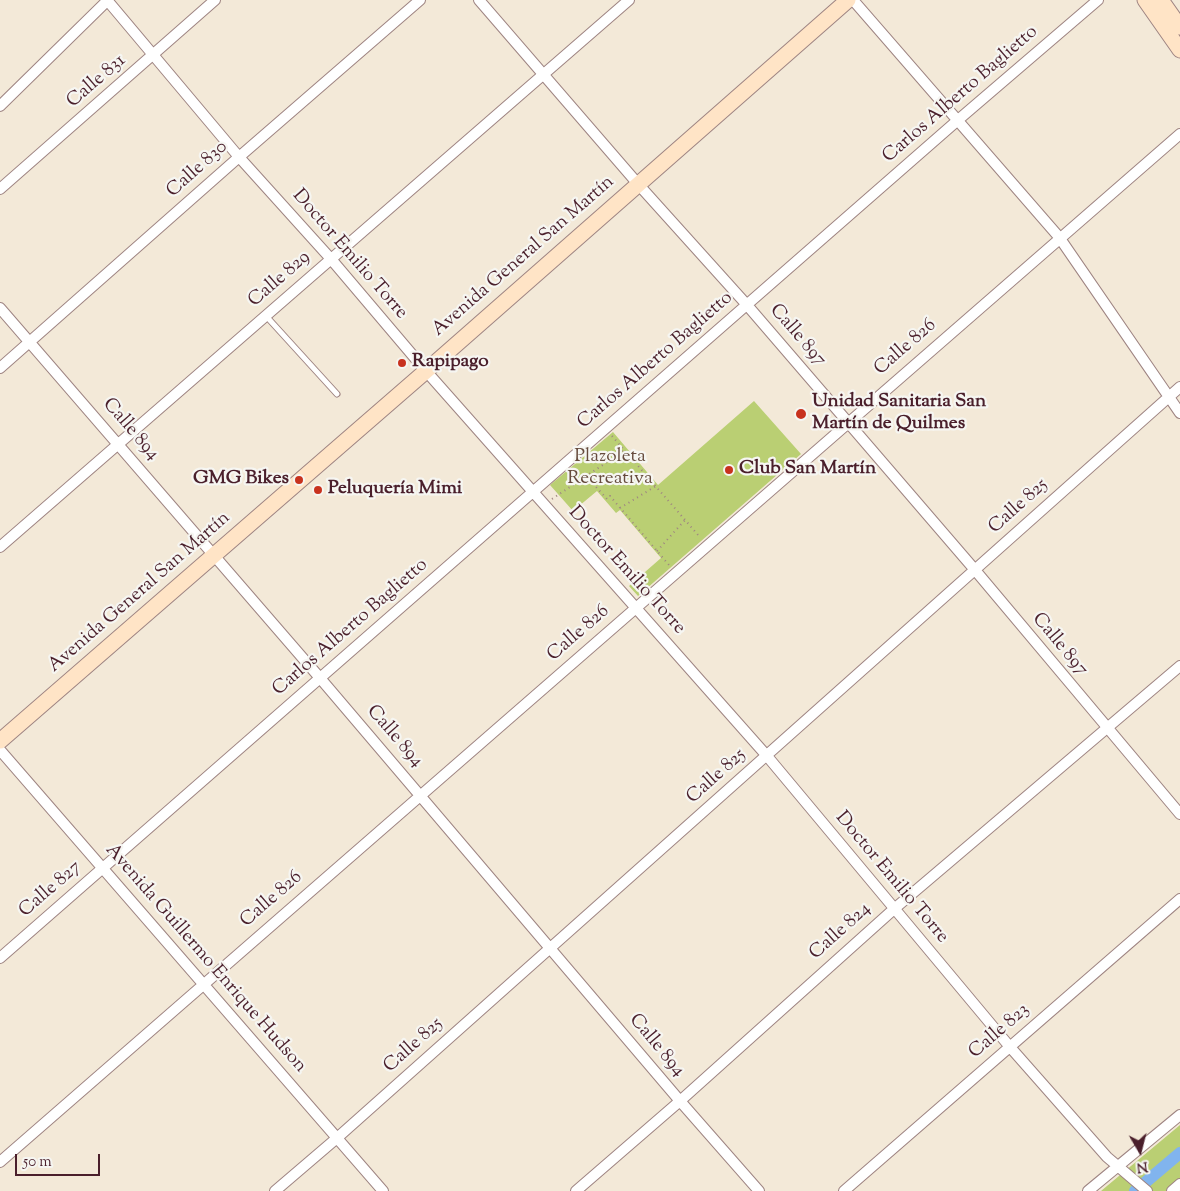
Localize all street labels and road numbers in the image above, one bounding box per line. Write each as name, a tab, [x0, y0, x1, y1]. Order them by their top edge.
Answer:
street label: Carlos Alberto Baglietto	[879, 21, 1043, 169]
street label: Calle 831	[63, 50, 131, 114]
street label: Calle 830	[163, 137, 233, 203]
street label: Avenida General San Martín	[428, 172, 620, 342]
street label: Doctor Emilio Torre	[286, 185, 412, 325]
street label: Calle 829	[244, 247, 316, 313]
street label: Carlos Alberto Baglietto	[574, 287, 738, 435]
street label: Calle 897	[764, 300, 830, 372]
street label: Calle 826	[870, 315, 942, 381]
street label: Calle 894	[97, 394, 163, 466]
street label: Calle 825	[985, 474, 1053, 540]
street label: Doctor Emilio Torre	[562, 502, 690, 640]
street label: Avenida General San Martín	[44, 508, 236, 678]
street label: Carlos Alberto Baglietto	[269, 554, 433, 702]
street label: Calle 826	[543, 601, 615, 667]
street label: Calle 897	[1026, 609, 1092, 681]
street label: Calle 894	[361, 701, 427, 773]
street label: Calle 825	[683, 744, 751, 810]
street label: Doctor Emilio Torre	[829, 808, 953, 948]
street label: Avenida Guillermo Enrique Hudson	[99, 840, 311, 1078]
street label: Calle 827	[15, 857, 87, 923]
street label: Calle 826	[236, 867, 308, 933]
street label: Calle 824	[806, 898, 876, 966]
street label: Calle 823	[965, 999, 1035, 1065]
street label: Calle 894	[623, 1010, 689, 1082]
street label: Calle 825	[380, 1013, 448, 1079]

